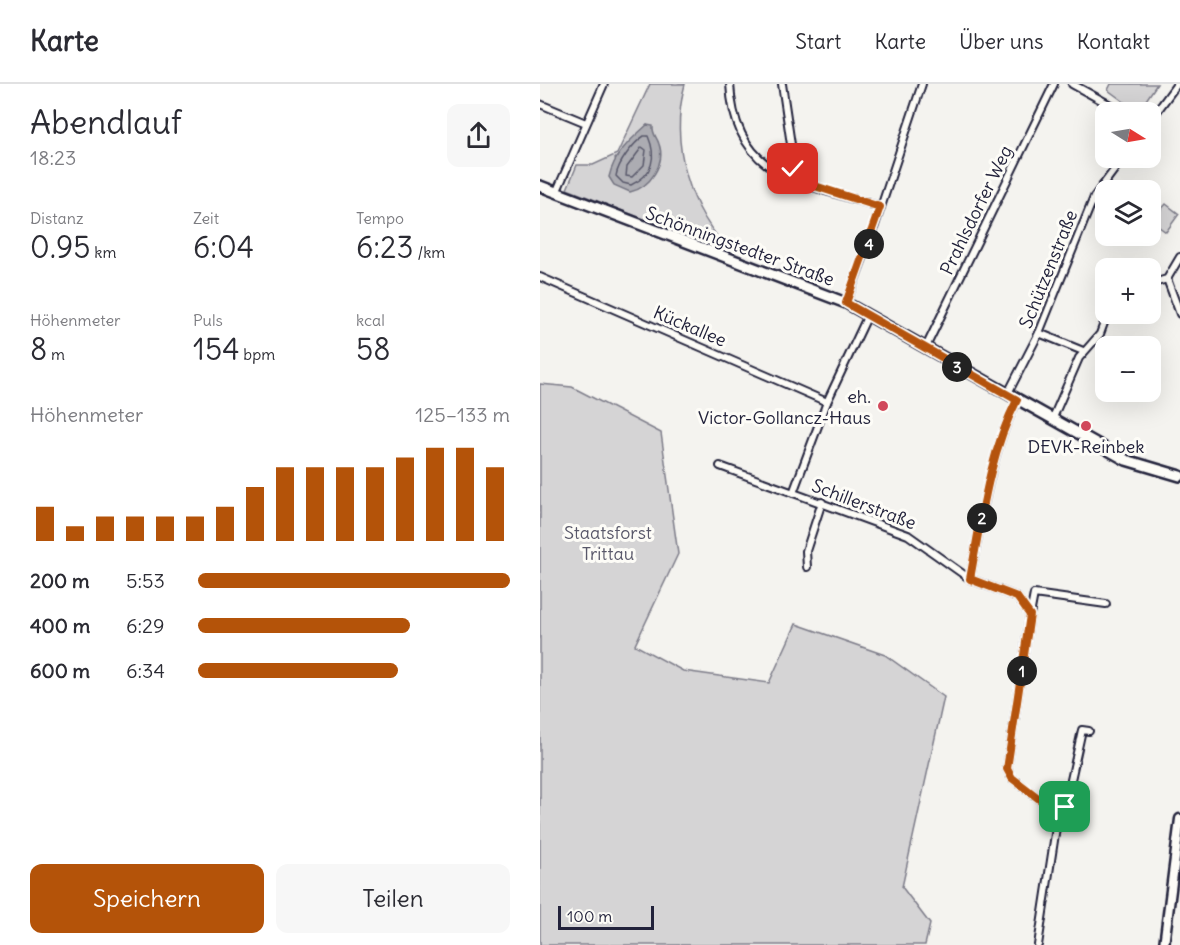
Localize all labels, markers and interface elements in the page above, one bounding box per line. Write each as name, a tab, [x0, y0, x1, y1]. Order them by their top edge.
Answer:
text: Karte	[30, 23, 99, 59]
text: Start	[795, 28, 841, 55]
text: Karte	[874, 28, 926, 55]
text: Über uns	[959, 28, 1044, 55]
text: Kontakt	[1077, 28, 1150, 55]
text: Abendlauf	[30, 101, 182, 143]
north arrow	[1095, 102, 1161, 168]
map controls	[1095, 102, 1161, 402]
button: share	[447, 104, 510, 167]
street label: Prahlsdorfer Weg	[935, 142, 1017, 278]
pin	[767, 143, 818, 194]
text: 18:23	[30, 145, 76, 170]
icon: check	[776, 152, 809, 185]
button: layers	[1095, 180, 1161, 246]
street label: Schönningstedter Straße	[642, 201, 838, 291]
street label: Schützenstraße	[1014, 206, 1082, 332]
text: Distanz	[30, 208, 84, 228]
text: Zeit	[193, 208, 219, 228]
text: Tempo	[356, 208, 404, 228]
text: 0.95	[30, 228, 90, 266]
text: 6:04	[193, 228, 254, 266]
text: 6:23	[356, 228, 414, 266]
pin: 4	[854, 229, 884, 259]
text: 4	[864, 234, 874, 254]
text: km	[90, 242, 116, 262]
text: /km	[414, 242, 445, 262]
button: +	[1095, 258, 1161, 324]
street label: Kückallee	[650, 300, 730, 352]
text: Höhenmeter	[30, 310, 121, 330]
text: Puls	[193, 310, 223, 330]
text: kcal	[356, 310, 385, 330]
text: 8	[30, 330, 47, 368]
text: 154	[193, 330, 240, 368]
text: 58	[356, 330, 391, 368]
button: −	[1095, 336, 1161, 402]
text: m	[47, 344, 65, 364]
text: bpm	[240, 344, 275, 364]
pin: 3	[942, 352, 972, 382]
text: 3	[952, 357, 962, 377]
place label: eh. Victor-Gollancz-Haus	[698, 385, 871, 429]
marker: eh. Victor-Gollancz-Haus	[876, 399, 890, 413]
text: Höhenmeter	[30, 402, 143, 427]
text: 125–133 m	[415, 402, 510, 427]
marker: DEVK-Reinbek	[1079, 419, 1093, 433]
place label: DEVK-Reinbek	[1028, 435, 1145, 458]
street label: Schillerstraße	[809, 474, 919, 534]
pin: 2	[967, 503, 997, 533]
text: 2	[978, 508, 986, 528]
park label: Staatsforst Trittau	[564, 521, 652, 565]
text: 200 m	[30, 568, 90, 593]
text: 5:53	[126, 568, 165, 593]
text: 400 m	[30, 613, 90, 638]
text: 6:29	[126, 613, 165, 638]
pin: 1	[1007, 656, 1037, 686]
text: 600 m	[30, 658, 90, 683]
text: 6:34	[126, 658, 165, 683]
text: 1	[1019, 661, 1025, 681]
pin	[1039, 781, 1090, 832]
icon: arrive	[1048, 790, 1081, 823]
button: Speichern	[30, 864, 264, 933]
button: Teilen	[276, 864, 510, 933]
scale bar	[558, 903, 654, 930]
text: 100 m	[567, 906, 612, 926]

